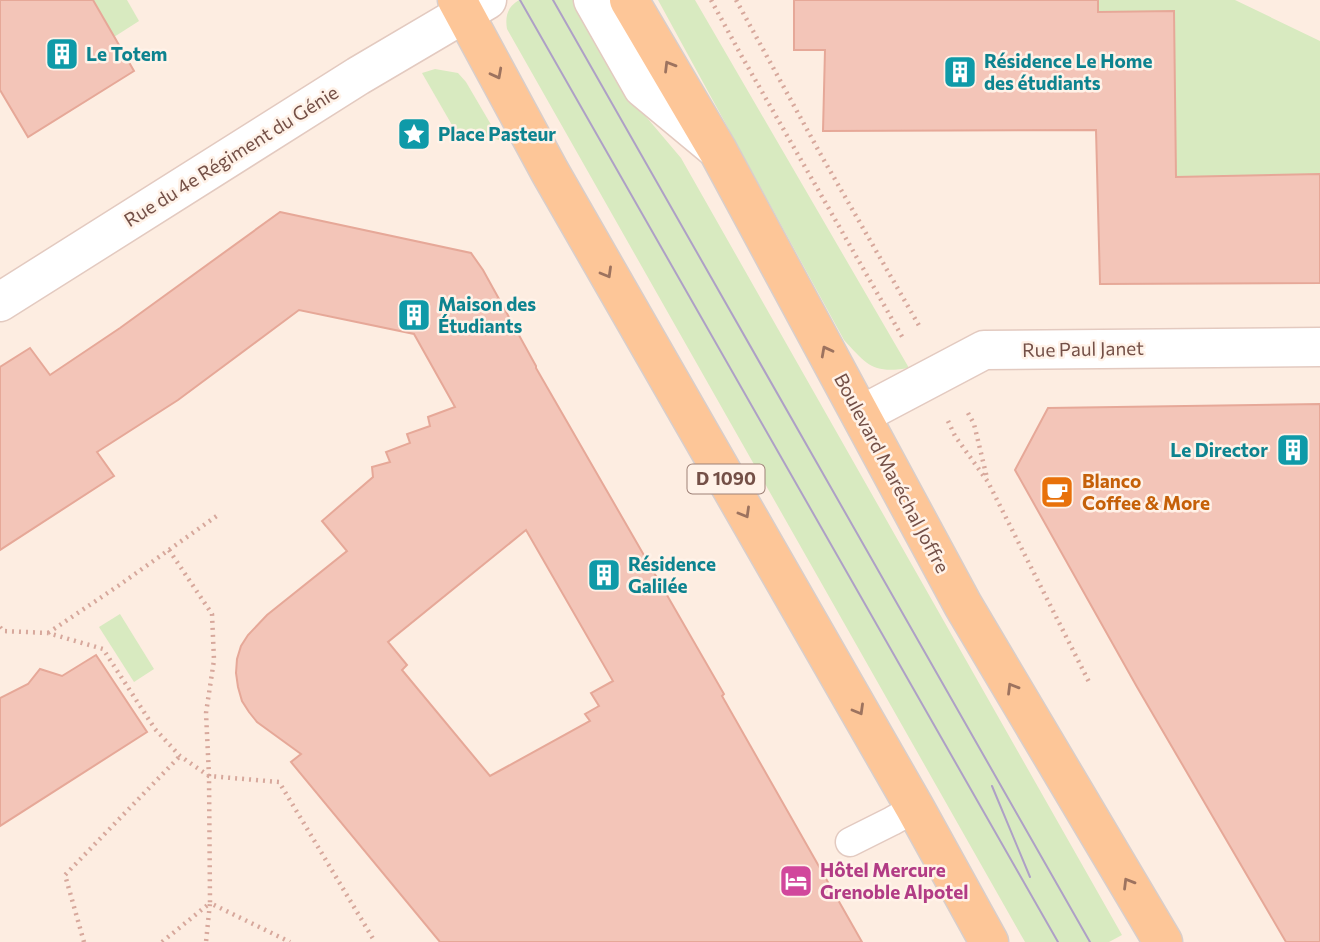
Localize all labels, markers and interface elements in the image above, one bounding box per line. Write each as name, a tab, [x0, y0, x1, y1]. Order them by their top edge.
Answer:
building icon: Le Totem	[43, 35, 81, 73]
place label: Le Totem	[86, 42, 167, 65]
place label: Résidence Le Home des étudiants	[984, 49, 1152, 94]
building icon: Résidence Le Home des étudiants	[941, 53, 979, 91]
one-way arrow	[664, 61, 677, 74]
one-way arrow	[489, 67, 502, 79]
street label: Rue du 4e Régiment du Génie	[119, 80, 342, 231]
place icon: Place Pasteur	[395, 115, 433, 153]
place label: Place Pasteur	[438, 122, 556, 145]
one-way arrow	[599, 265, 612, 278]
place label: Maison des Étudiants	[438, 292, 536, 337]
building icon: Maison des Étudiants	[395, 296, 433, 334]
street label: Rue Paul Janet	[1022, 336, 1144, 361]
one-way arrow	[821, 346, 835, 358]
street label: Boulevard Maréchal Joffre	[830, 369, 955, 576]
building icon: Le Director	[1274, 431, 1312, 469]
place label: Le Director	[1170, 438, 1268, 461]
road number: D 1090	[688, 464, 764, 494]
place label: Blanco Coffee & More	[1082, 469, 1210, 514]
cafe icon: Blanco Coffee & More	[1038, 473, 1076, 511]
one-way arrow	[737, 505, 750, 518]
place label: Résidence Galilée	[628, 552, 716, 597]
building icon: Résidence Galilée	[585, 556, 623, 594]
one-way arrow	[1007, 682, 1020, 695]
one-way arrow	[850, 702, 863, 715]
place label: Hôtel Mercure Grenoble Alpotel	[820, 858, 968, 903]
hotel icon: Hôtel Mercure Grenoble Alpotel	[777, 862, 815, 900]
one-way arrow	[1123, 878, 1136, 891]

